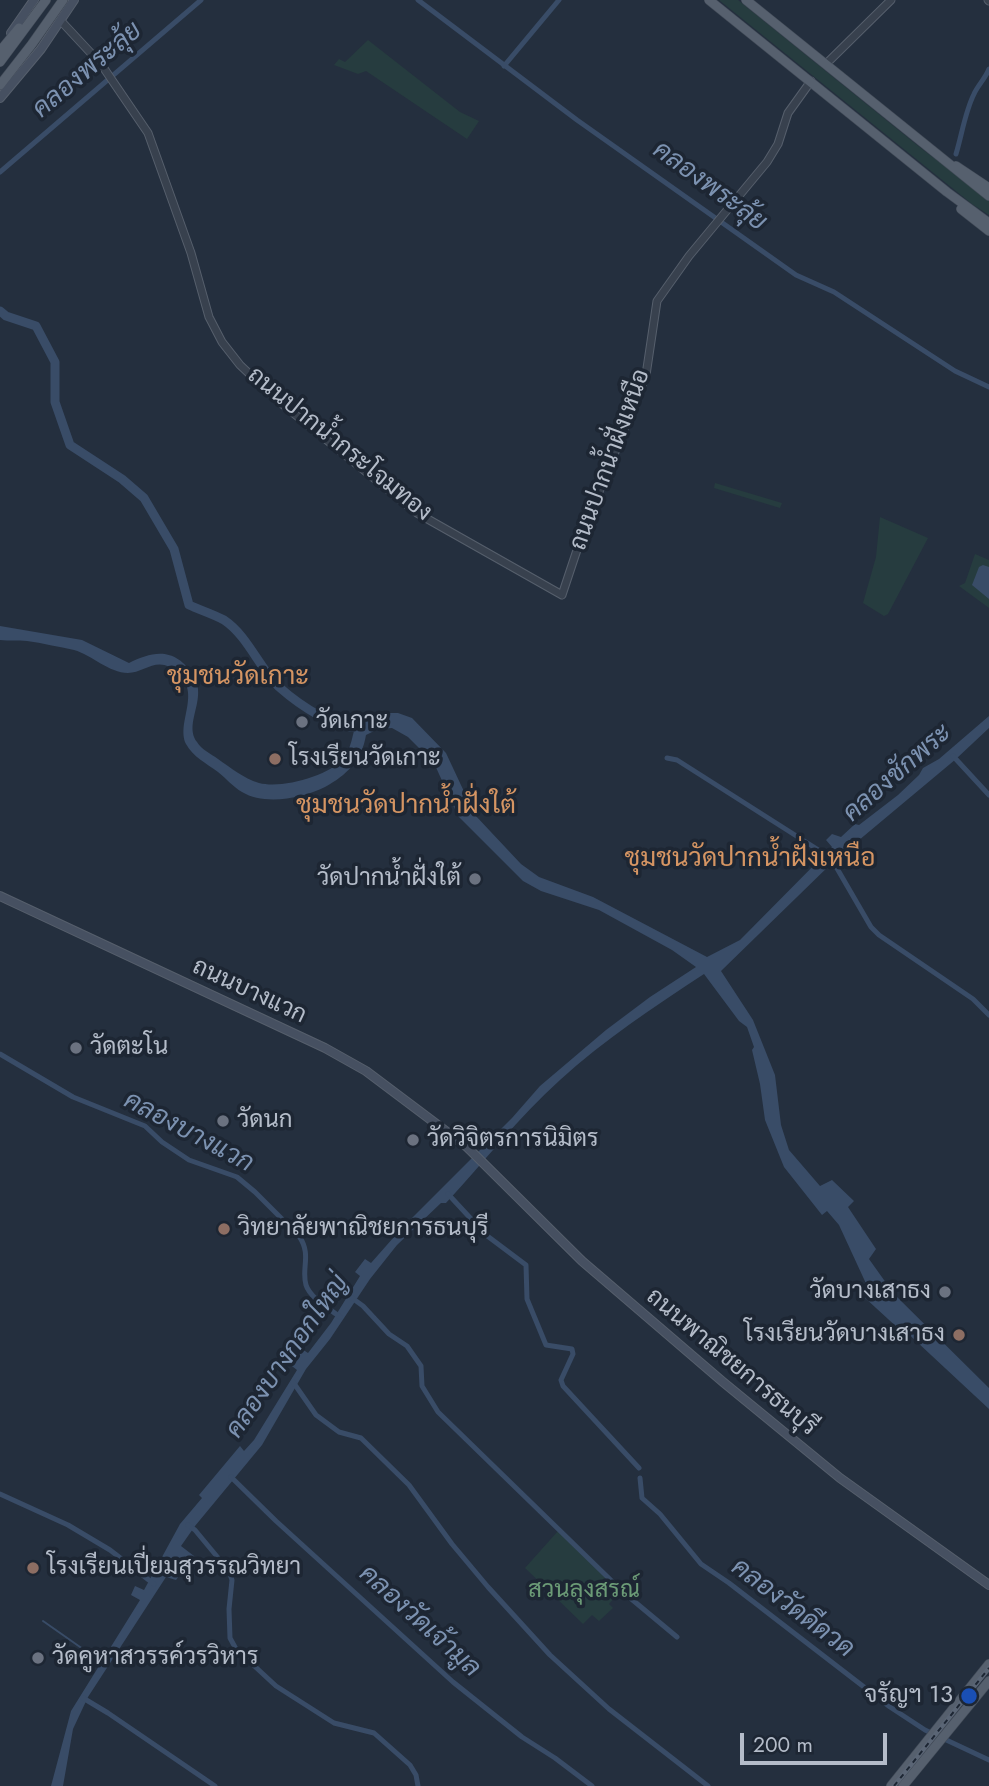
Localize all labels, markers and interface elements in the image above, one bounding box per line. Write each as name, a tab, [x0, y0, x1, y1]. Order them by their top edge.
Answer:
water label: คลองพระลุ้ย	[27, 16, 149, 126]
water label: คลองพระลุ้ย	[646, 135, 772, 239]
street label: ถนนปากน้ำกระโจมทอง	[241, 362, 437, 528]
street label: ถนนปากน้ำฝั่งเหนือ	[565, 366, 657, 554]
district label: ชุมชนวัดเกาะ	[167, 662, 309, 694]
place label: วัดเกาะ	[316, 708, 388, 736]
marker: วัดเกาะ	[294, 714, 310, 730]
water label: คลองชักพระ	[837, 718, 959, 830]
place label: โรงเรียนวัดเกาะ	[289, 745, 441, 773]
marker: โรงเรียนวัดเกาะ	[267, 751, 283, 767]
district label: ชุมชนวัดปากน้ำฝั่งใต้	[296, 791, 516, 823]
district label: ชุมชนวัดปากน้ำฝั่งเหนือ	[625, 844, 875, 876]
place label: วัดปากน้ำฝั่งใต้	[317, 865, 461, 893]
marker: วัดปากน้ำฝั่งใต้	[467, 871, 483, 887]
street label: ถนนบางแวก	[187, 953, 311, 1031]
place label: วัดตะโน	[90, 1034, 168, 1062]
marker: วัดตะโน	[68, 1040, 84, 1056]
water label: คลองบางแวก	[118, 1086, 258, 1180]
place label: วัดนก	[237, 1107, 293, 1135]
marker: วัดนก	[215, 1113, 231, 1129]
place label: วัดวิจิตรการนิมิตร	[427, 1126, 599, 1154]
marker: วัดวิจิตรการนิมิตร	[405, 1132, 421, 1148]
place label: วิทยาลัยพาณิชยการธนบุรี	[238, 1215, 489, 1243]
marker: วิทยาลัยพาณิชยการธนบุรี	[216, 1221, 232, 1237]
water label: คลองบางกอกใหญ่	[220, 1269, 356, 1445]
place label: วัดบางเสาธง	[810, 1278, 931, 1306]
street label: ถนนพาณิชยการธนบุรี	[640, 1283, 822, 1443]
marker: วัดบางเสาธง	[937, 1284, 953, 1300]
place label: โรงเรียนวัดบางเสาธง	[744, 1321, 945, 1349]
marker: โรงเรียนวัดบางเสาธง	[951, 1327, 967, 1343]
water label: คลองวัดดีดวด	[724, 1553, 860, 1665]
place label: โรงเรียนเปี่ยมสุวรรณวิทยา	[47, 1554, 301, 1582]
water label: คลองวัดเจ้ามูล	[352, 1559, 486, 1685]
marker: โรงเรียนเปี่ยมสุวรรณวิทยา	[25, 1560, 41, 1576]
park label: สวนลุงสรณ์	[528, 1577, 640, 1605]
place label: วัดคูหาสวรรค์วรวิหาร	[52, 1644, 258, 1672]
marker: วัดคูหาสวรรค์วรวิหาร	[30, 1650, 46, 1666]
place label: จรัญฯ 13	[864, 1682, 953, 1710]
marker: จรัญฯ 13	[959, 1686, 979, 1706]
scale bar	[744, 1720, 891, 1764]
text: 200 m	[753, 1730, 813, 1760]

